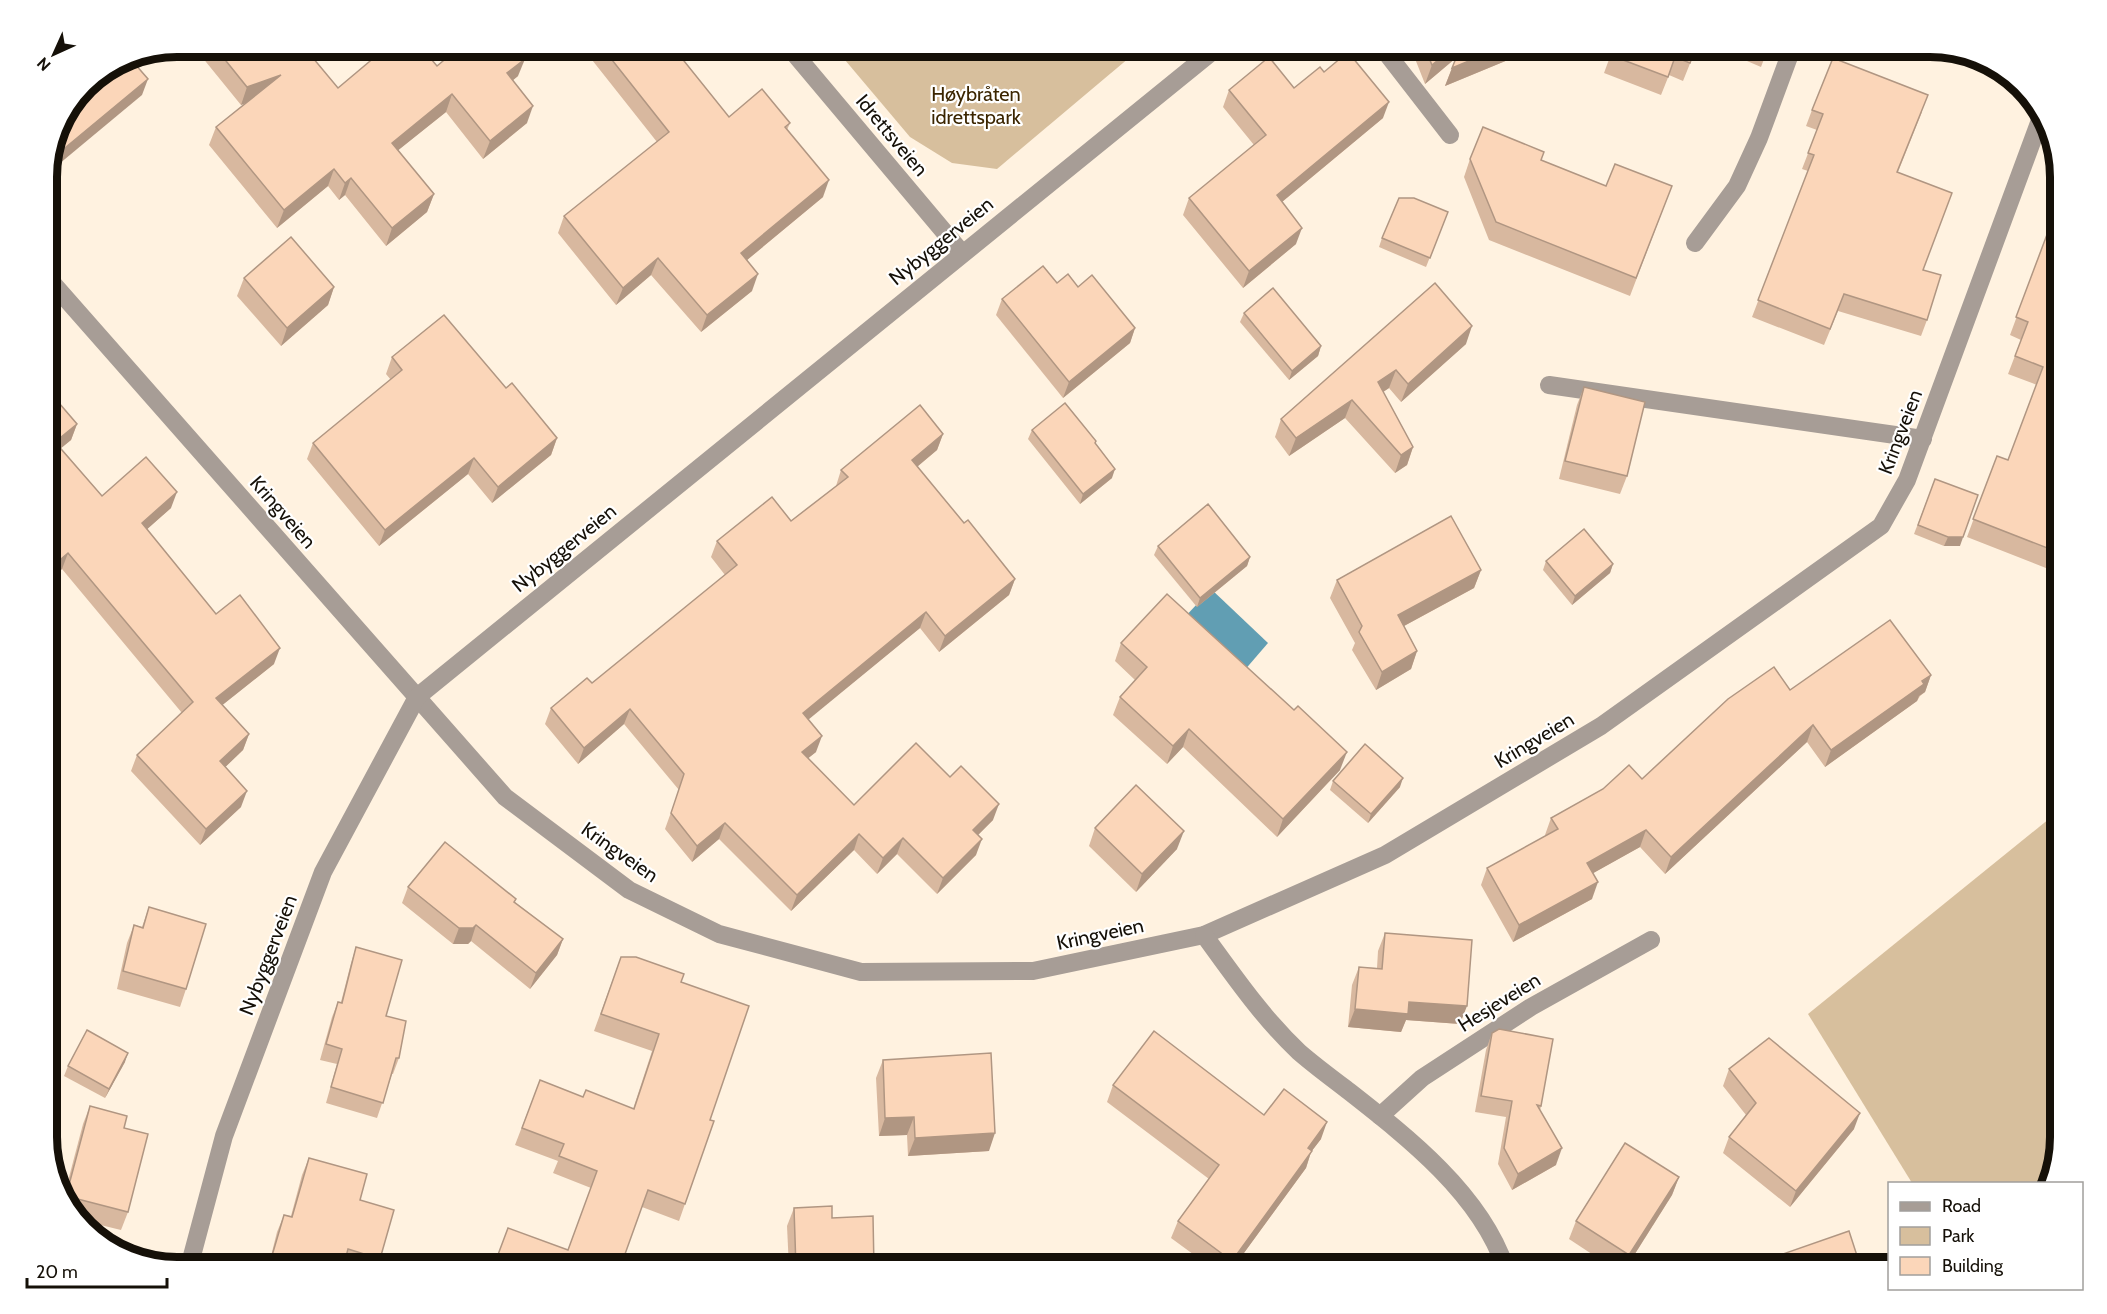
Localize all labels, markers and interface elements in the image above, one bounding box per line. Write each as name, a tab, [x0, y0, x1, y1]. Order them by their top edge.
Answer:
north arrow	[24, 24, 84, 84]
text: N	[33, 54, 54, 75]
park label: Høybråten idrettspark	[931, 82, 1021, 129]
street label: Idrettsveien	[851, 89, 933, 181]
street label: Nybyggerveien	[884, 192, 998, 290]
street label: Kringveien	[1873, 386, 1927, 478]
street label: Kringveien	[245, 471, 321, 553]
street label: Nybyggerveien	[507, 499, 621, 597]
street label: Kringveien	[1490, 707, 1578, 773]
street label: Kringveien	[577, 817, 663, 887]
street label: Nybyggerveien	[234, 891, 302, 1019]
street label: Kringveien	[1054, 913, 1146, 955]
street label: Hesjeveien	[1453, 967, 1545, 1037]
legend	[1888, 1182, 2083, 1290]
text: Road	[1942, 1195, 1981, 1217]
text: Park	[1942, 1225, 1975, 1247]
scale bar	[27, 1251, 166, 1289]
text: Building	[1942, 1255, 2004, 1277]
text: 20 m	[36, 1261, 78, 1283]

